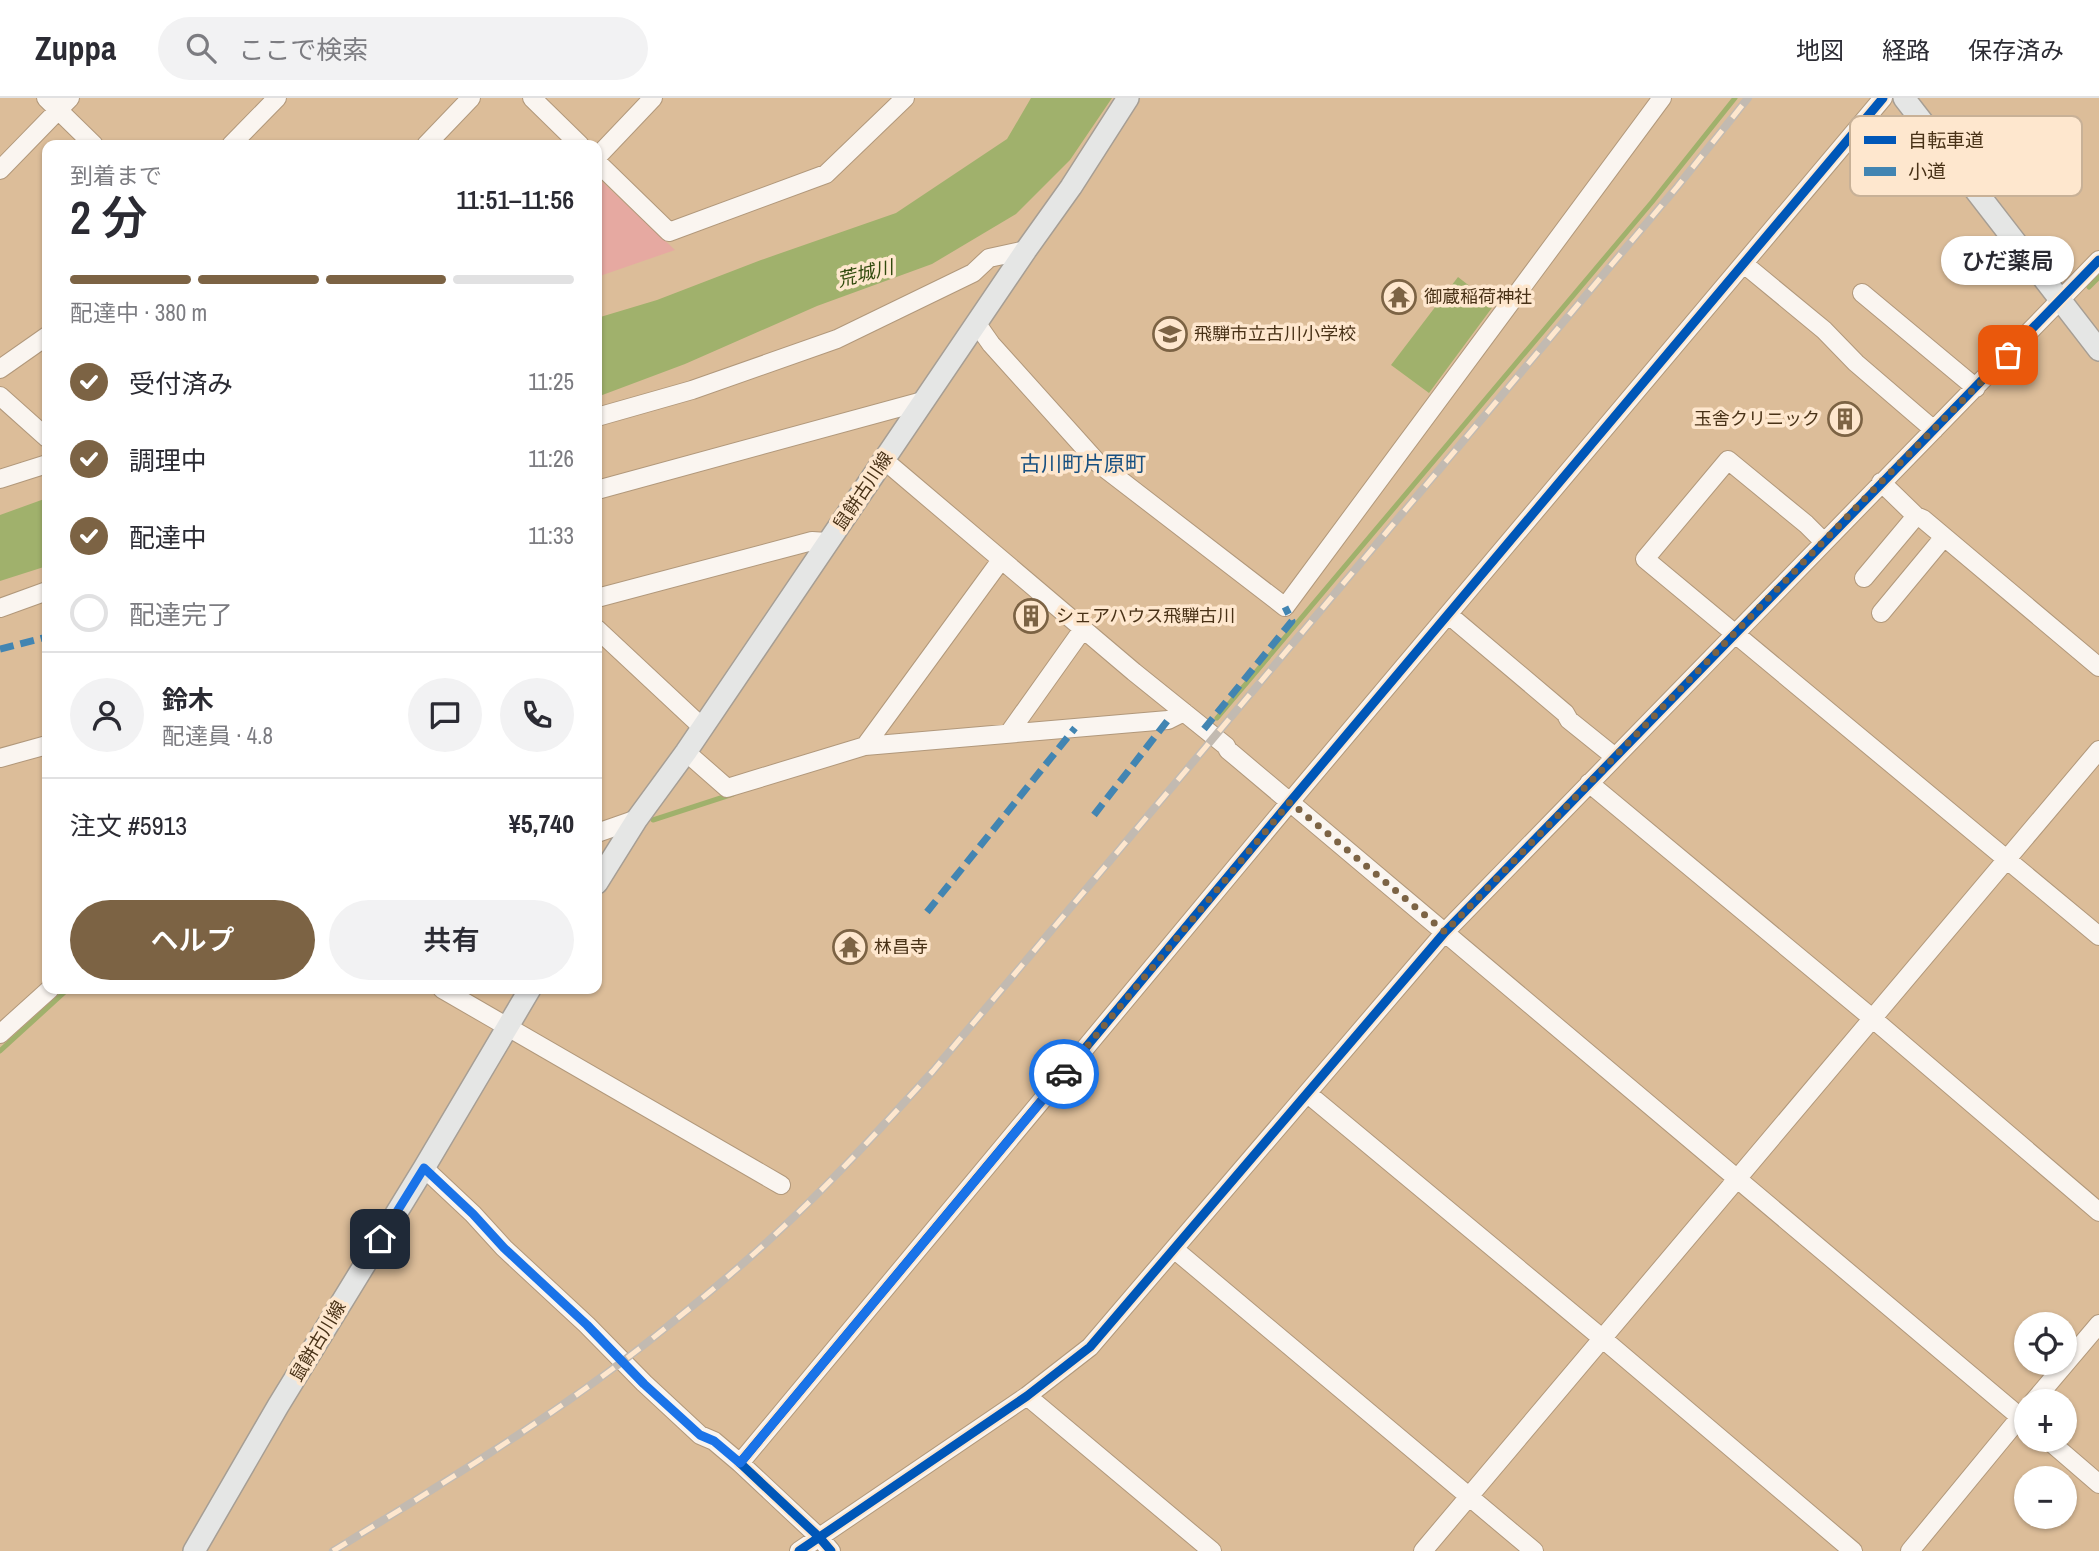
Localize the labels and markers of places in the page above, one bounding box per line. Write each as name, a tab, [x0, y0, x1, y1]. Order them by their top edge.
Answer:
callout: ひだ薬局	[1941, 236, 2074, 285]
temple icon: 御蔵稲荷神社	[1380, 278, 1418, 316]
place label: 御蔵稲荷神社	[1424, 284, 1532, 309]
school or university icon: 飛騨市立古川小学校	[1151, 315, 1189, 353]
place label: 飛騨市立古川小学校	[1194, 321, 1356, 346]
pin	[1978, 325, 2038, 385]
building icon: 玉舎クリニック	[1826, 400, 1864, 438]
place label: 玉舎クリニック	[1694, 406, 1820, 431]
building icon: シェアハウス飛騨古川	[1012, 597, 1050, 635]
place label: シェアハウス飛騨古川	[1056, 603, 1235, 628]
temple icon: 林昌寺	[831, 928, 869, 966]
place label: 林昌寺	[874, 934, 928, 959]
pin	[350, 1209, 410, 1269]

